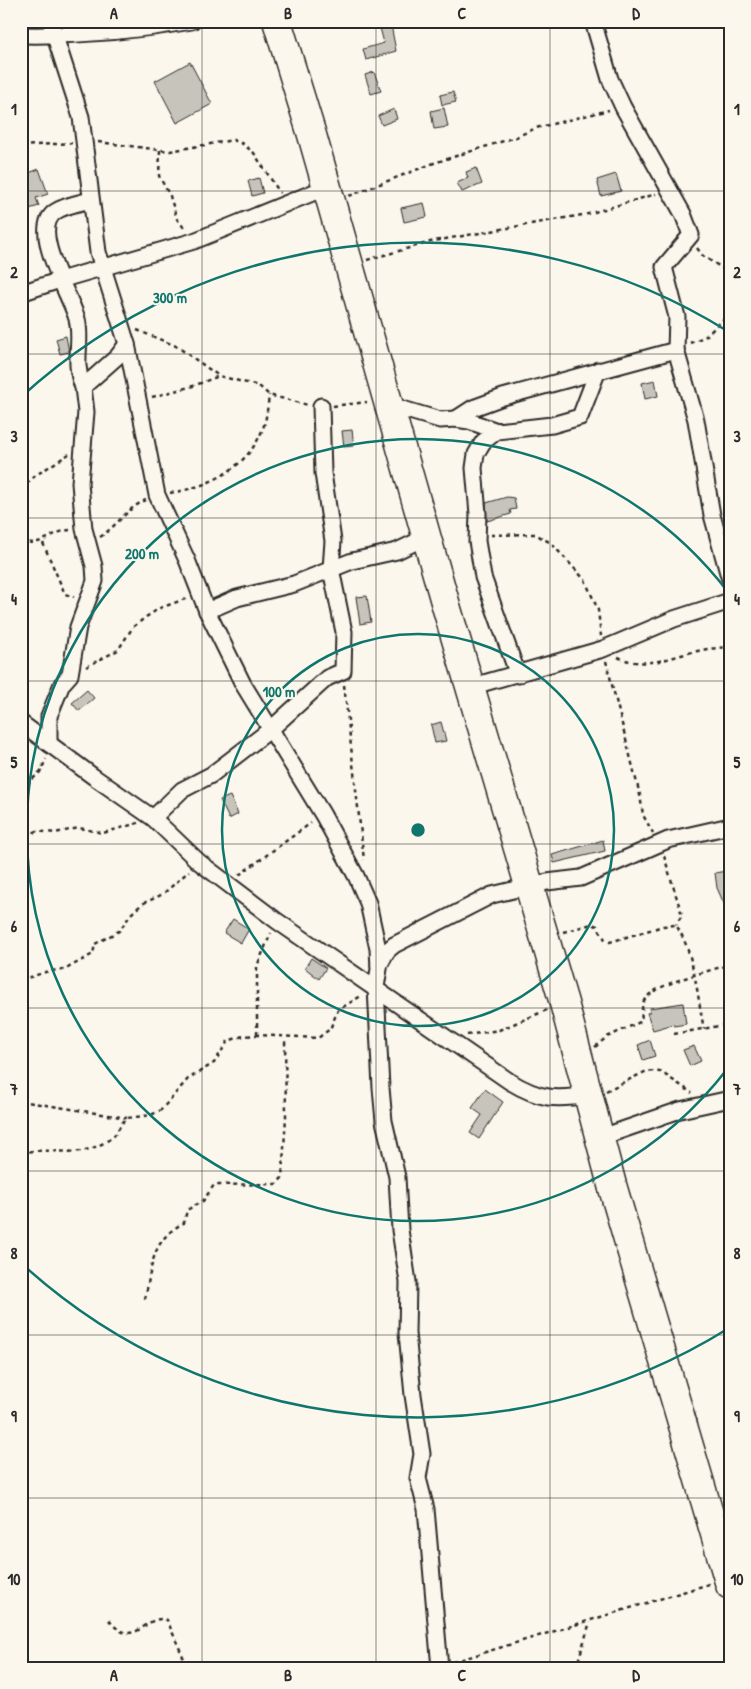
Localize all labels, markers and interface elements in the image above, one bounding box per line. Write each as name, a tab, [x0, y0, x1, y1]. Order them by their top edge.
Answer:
text: A	[110, 2, 118, 24]
text: B	[284, 2, 292, 24]
text: C	[458, 2, 467, 24]
text: D	[632, 2, 640, 24]
text: 1	[11, 98, 17, 120]
text: 1	[734, 98, 740, 120]
text: 2	[10, 261, 18, 283]
text: 2	[733, 261, 741, 283]
text: 300 m	[153, 287, 187, 308]
text: 3	[10, 425, 18, 447]
text: 3	[733, 425, 741, 447]
text: 200 m	[125, 543, 159, 564]
text: 4	[11, 588, 17, 610]
text: 4	[734, 588, 740, 610]
text: 100 m	[263, 681, 295, 702]
text: 5	[11, 751, 18, 773]
text: 5	[734, 751, 741, 773]
centre of rings	[409, 821, 427, 839]
text: 6	[11, 915, 18, 937]
text: 6	[734, 915, 741, 937]
text: 7	[9, 1078, 18, 1100]
text: 7	[732, 1078, 741, 1100]
text: 8	[11, 1242, 18, 1264]
text: 8	[734, 1242, 741, 1264]
text: 9	[11, 1405, 17, 1427]
text: 9	[734, 1405, 740, 1427]
text: 10	[8, 1568, 20, 1590]
text: 10	[731, 1568, 743, 1590]
text: A	[110, 1664, 118, 1686]
text: B	[284, 1664, 292, 1686]
text: C	[458, 1664, 467, 1686]
text: D	[632, 1664, 640, 1686]

